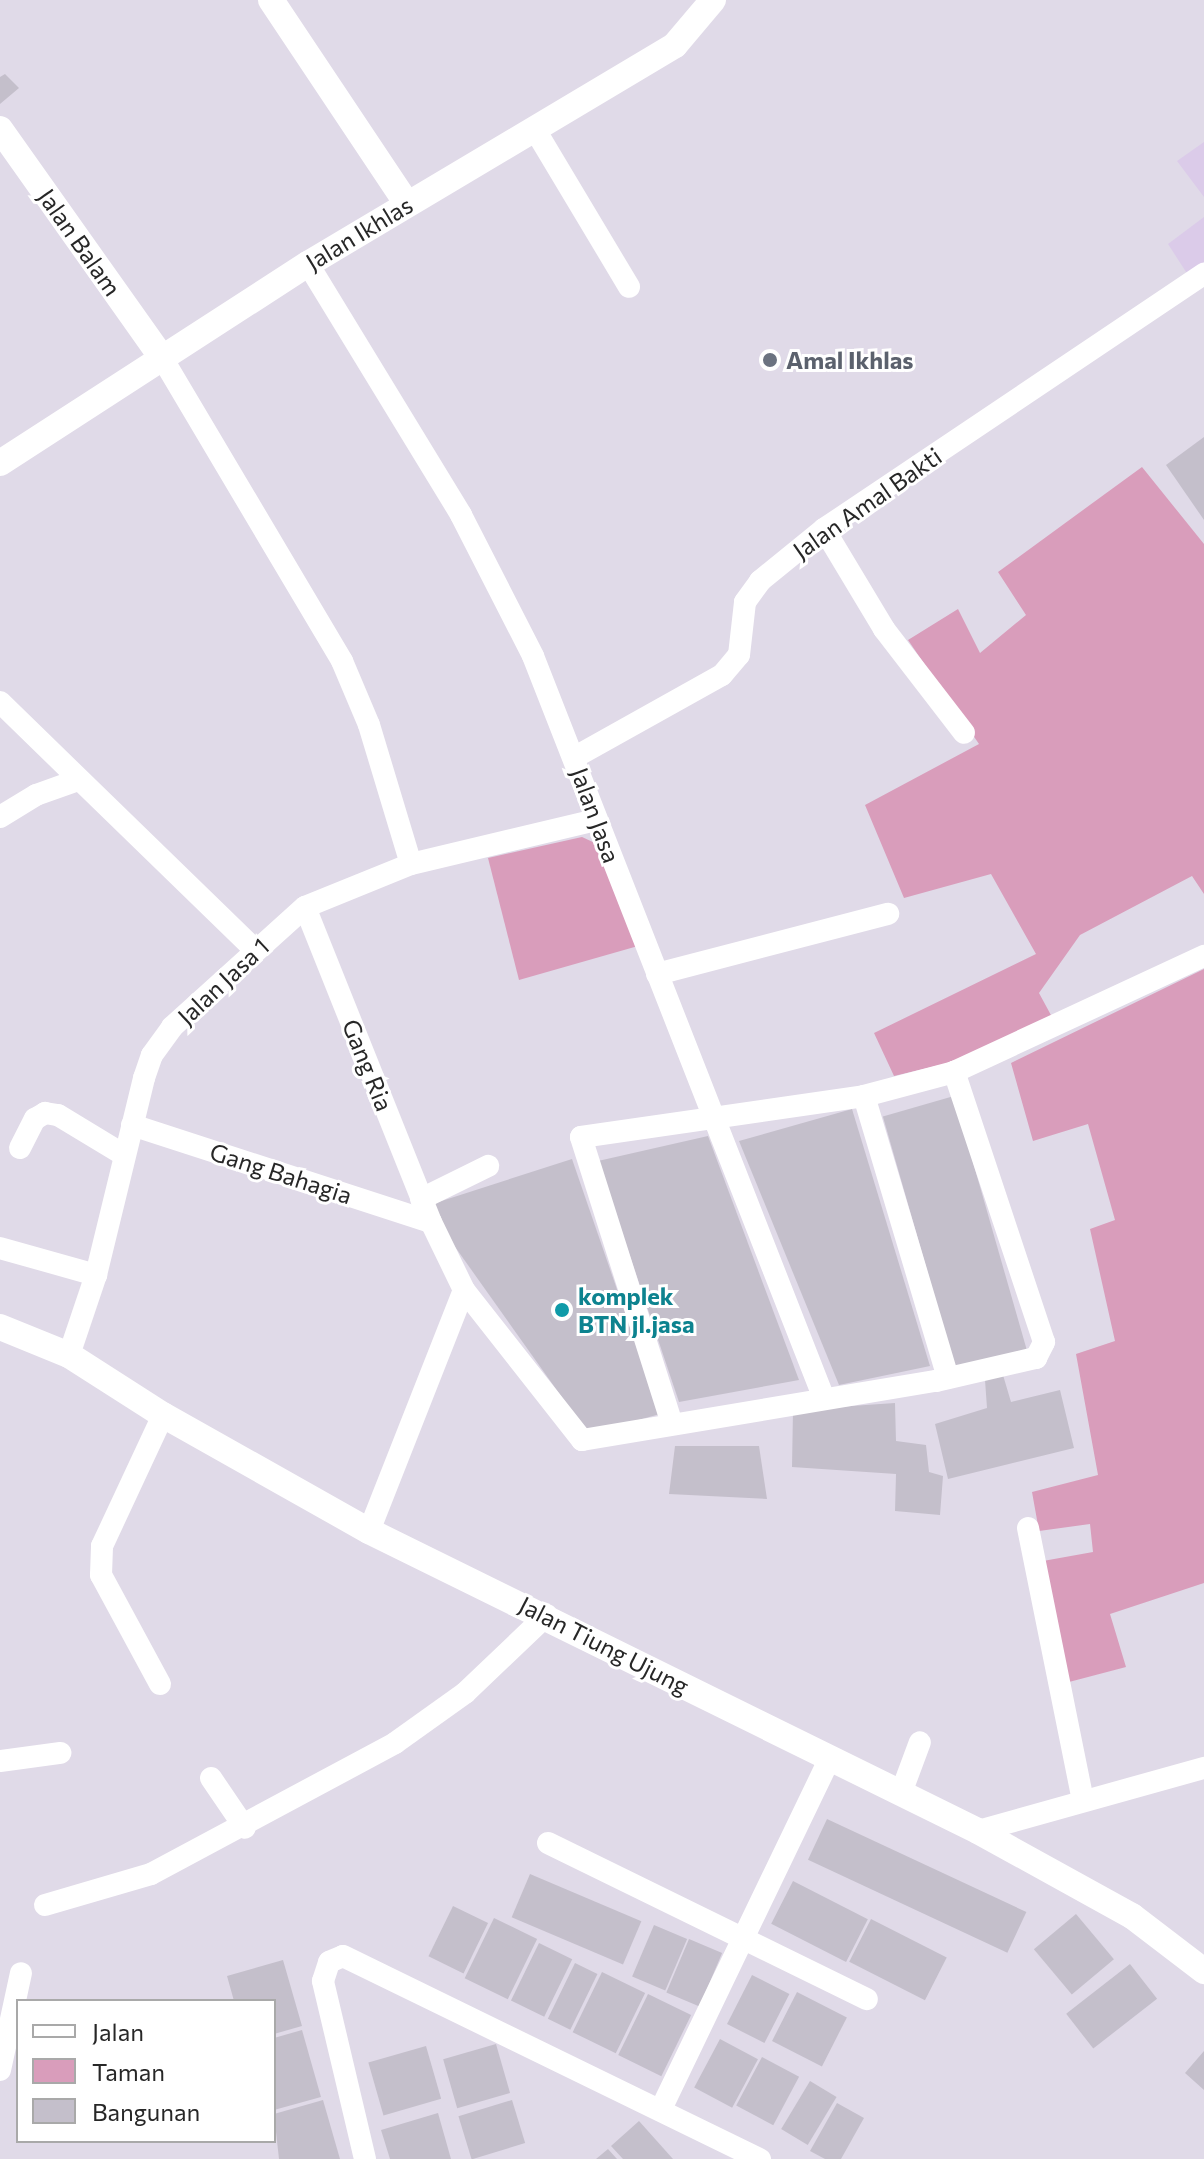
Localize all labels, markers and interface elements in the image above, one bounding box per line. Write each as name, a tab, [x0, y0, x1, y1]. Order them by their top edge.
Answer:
street label: Jalan Balam	[33, 183, 127, 301]
street label: Jalan Ikhlas	[300, 190, 418, 276]
place label: Amal Ikhlas	[786, 346, 914, 374]
marker: Amal Ikhlas	[761, 351, 779, 369]
street label: Jalan Amal Bakti	[787, 441, 947, 565]
street label: Jalan Jasa	[565, 763, 627, 867]
street label: Jalan Jasa 1	[171, 931, 275, 1031]
street label: Gang Ria	[337, 1015, 399, 1115]
street label: Gang Bahagia	[206, 1137, 356, 1209]
place label: komplek BTN jl.jasa	[578, 1282, 695, 1338]
marker: komplek BTN jl.jasa	[553, 1301, 571, 1319]
street label: Jalan Tiung Ujung	[514, 1590, 694, 1700]
legend	[16, 1999, 276, 2143]
text: Jalan	[92, 2017, 144, 2046]
text: Taman	[92, 2057, 165, 2086]
text: Bangunan	[92, 2097, 200, 2126]

